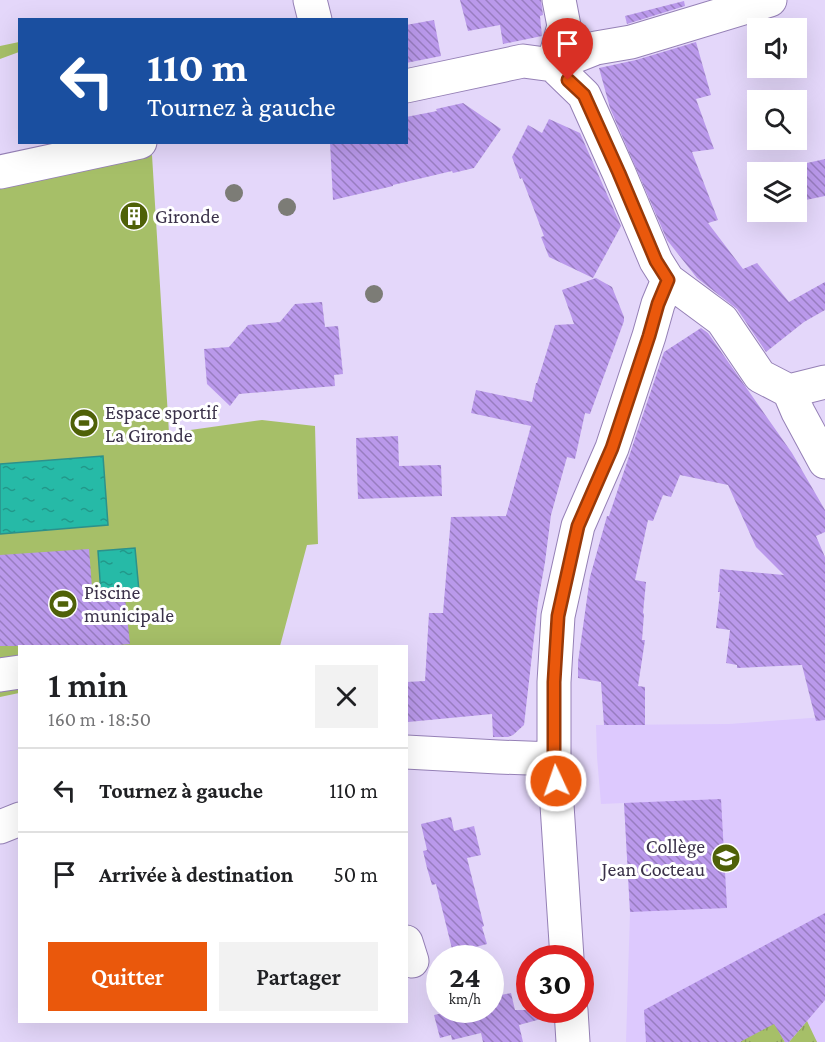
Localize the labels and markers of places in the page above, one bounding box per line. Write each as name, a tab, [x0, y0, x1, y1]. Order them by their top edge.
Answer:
pin	[542, 18, 593, 80]
building icon: Gironde	[118, 200, 150, 232]
place label: Gironde	[155, 205, 220, 227]
place label: Espace sportif La Gironde	[105, 401, 218, 446]
sports icon: Espace sportif La Gironde	[68, 407, 100, 439]
place label: Piscine municipale	[84, 581, 174, 627]
sports icon: Piscine municipale	[47, 588, 79, 620]
place label: Collège Jean Cocteau	[599, 835, 705, 881]
school or university icon: Collège Jean Cocteau	[710, 842, 742, 874]

